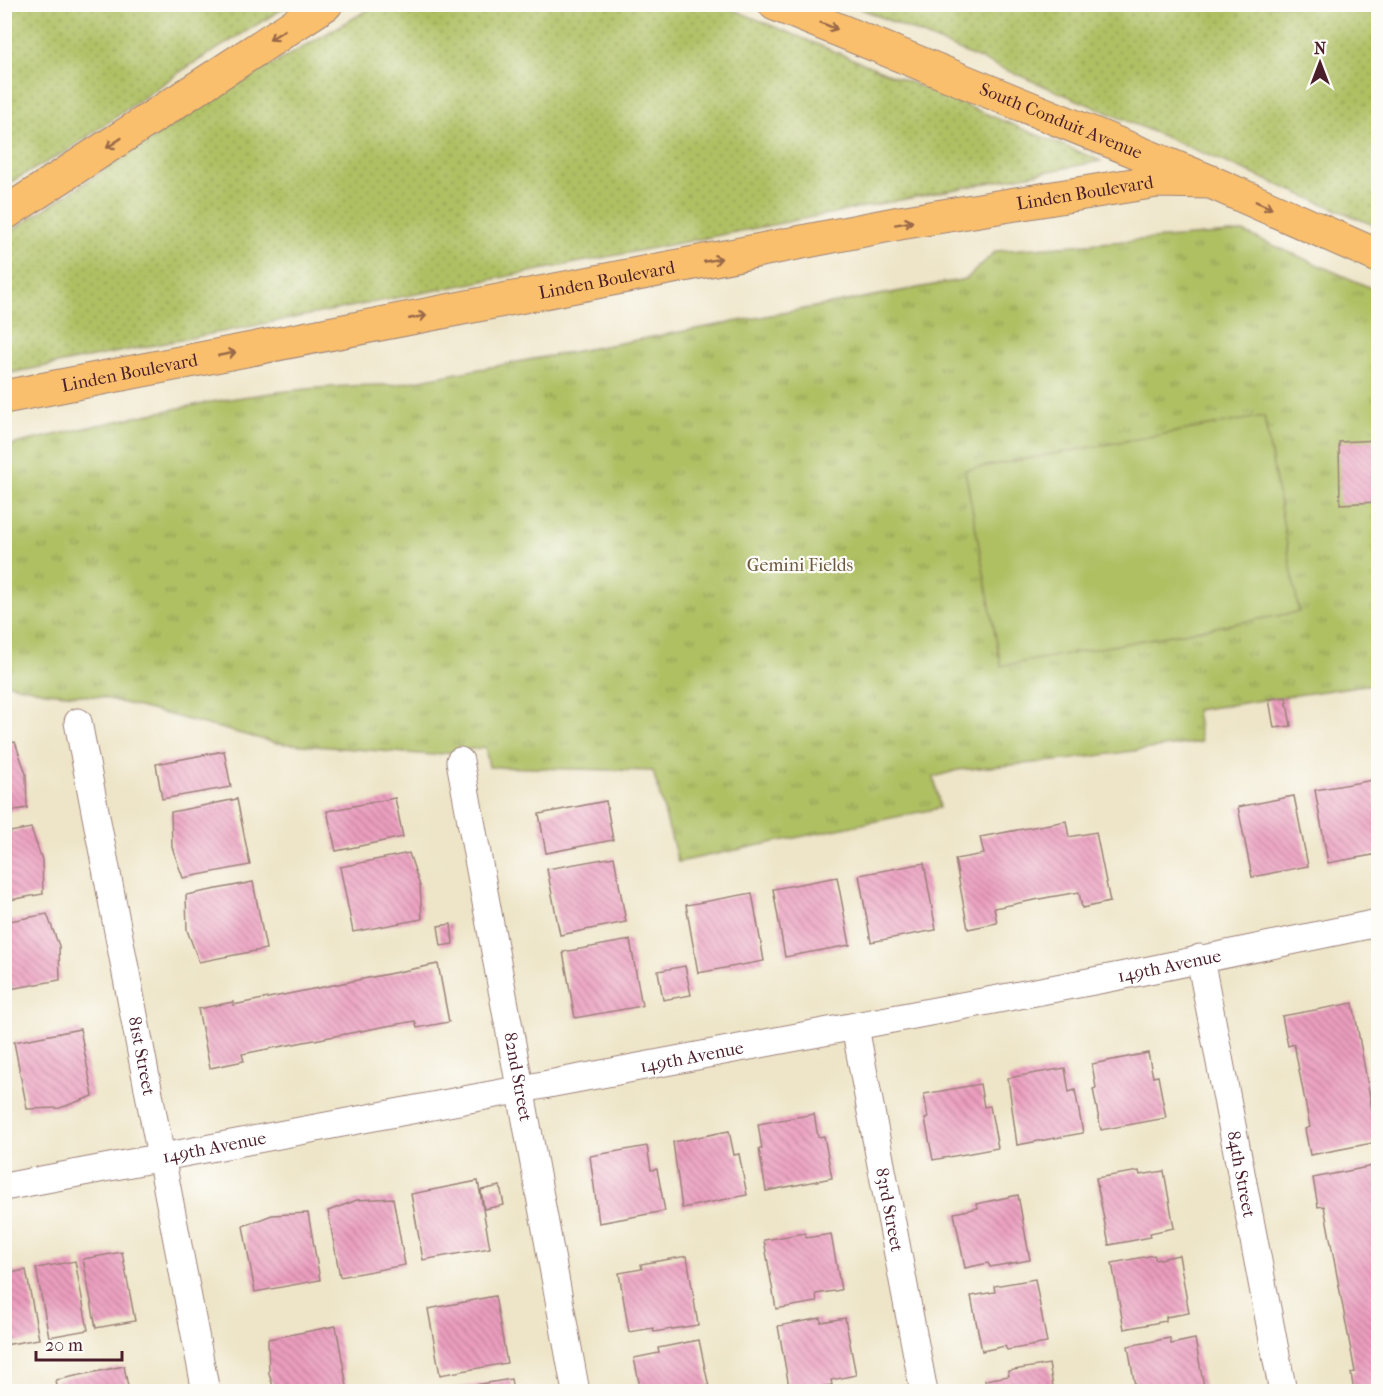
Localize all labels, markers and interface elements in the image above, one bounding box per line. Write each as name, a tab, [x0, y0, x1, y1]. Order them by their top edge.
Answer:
one-way arrow	[819, 22, 837, 33]
one-way arrow	[268, 29, 285, 42]
north arrow	[1290, 33, 1350, 93]
text: N	[1314, 39, 1327, 58]
street label: South Conduit Avenue	[976, 79, 1145, 164]
one-way arrow	[105, 136, 122, 149]
street label: Linden Boulevard	[1015, 172, 1155, 215]
one-way arrow	[1255, 200, 1273, 211]
one-way arrow	[894, 217, 914, 228]
one-way arrow	[703, 254, 722, 265]
street label: Linden Boulevard	[537, 257, 677, 304]
one-way arrow	[408, 311, 428, 322]
one-way arrow	[217, 348, 236, 359]
street label: Linden Boulevard	[60, 350, 200, 397]
park label: Gemini Fields	[747, 555, 854, 576]
street label: 149th Avenue	[1116, 946, 1223, 987]
street label: 81st Street	[123, 1015, 159, 1098]
street label: 82nd Street	[499, 1031, 536, 1123]
street label: 149th Avenue	[638, 1037, 746, 1078]
street label: 149th Avenue	[161, 1128, 268, 1168]
street label: 84th Street	[1222, 1129, 1259, 1220]
street label: 83rd Street	[871, 1166, 907, 1254]
scale bar	[36, 1324, 122, 1362]
text: 20 m	[45, 1335, 83, 1356]

